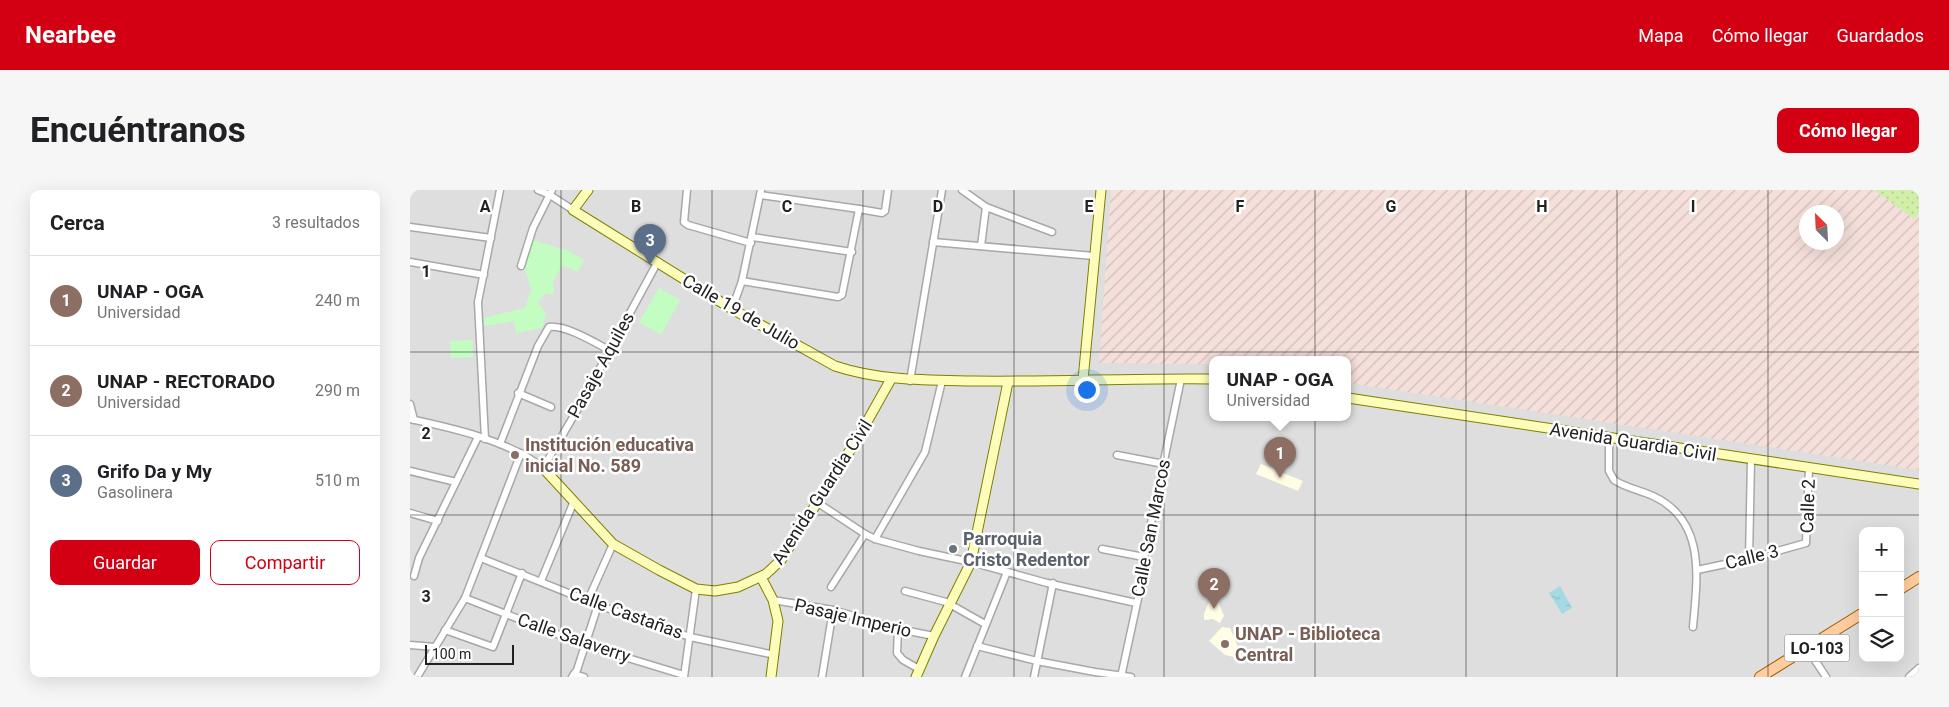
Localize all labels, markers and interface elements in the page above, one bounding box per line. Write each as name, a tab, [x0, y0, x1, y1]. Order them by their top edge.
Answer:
text: Nearbee	[25, 21, 116, 49]
text: Mapa	[1638, 25, 1684, 46]
text: Cómo llegar	[1712, 25, 1808, 46]
text: Guardados	[1836, 25, 1924, 46]
button: Cómo llegar	[1777, 108, 1919, 153]
text: Encuéntranos	[30, 110, 246, 151]
text: A	[480, 197, 491, 216]
text: B	[631, 197, 641, 216]
text: C	[782, 197, 792, 216]
text: D	[933, 197, 943, 216]
text: E	[1085, 197, 1094, 216]
text: F	[1236, 197, 1245, 216]
text: G	[1386, 197, 1397, 216]
text: H	[1536, 197, 1548, 216]
text: I	[1691, 197, 1695, 216]
north arrow	[1799, 205, 1844, 250]
text: Cerca	[50, 211, 105, 235]
text: 3 resultados	[272, 213, 360, 232]
pin: 3	[634, 224, 666, 265]
text: 1	[421, 262, 431, 281]
street label: Calle 19 de Julio	[679, 269, 804, 354]
text: UNAP - OGA	[97, 280, 204, 303]
text: 1	[61, 291, 71, 310]
text: 240 m	[315, 291, 360, 310]
text: Universidad	[97, 303, 181, 322]
street label: Pasaje Aquiles	[563, 308, 638, 421]
popup	[1209, 356, 1351, 421]
text: UNAP - OGA	[1227, 368, 1333, 391]
text: UNAP - RECTORADO	[97, 370, 275, 393]
your location	[1074, 377, 1100, 403]
text: 2	[61, 381, 71, 400]
text: 290 m	[315, 381, 360, 400]
text: Universidad	[1227, 391, 1310, 410]
text: Universidad	[97, 393, 181, 412]
street label: Avenida Guardia Civil	[767, 415, 876, 568]
street label: Avenida Guardia Civil	[1548, 418, 1718, 465]
text: 2	[421, 424, 431, 443]
place label: Institución educativa inicial No. 589	[525, 434, 694, 476]
pin: 1	[1264, 437, 1296, 478]
marker: Institución educativa inicial No. 589	[509, 449, 521, 461]
street label: Calle San Marcos	[1127, 457, 1174, 598]
text: Grifo Da y My	[97, 460, 212, 483]
text: 3	[61, 471, 71, 490]
text: 510 m	[315, 471, 360, 490]
street label: Calle 2	[1796, 478, 1819, 534]
text: Gasolinera	[97, 483, 173, 502]
map controls	[1859, 527, 1904, 662]
button: +	[1859, 527, 1904, 572]
place label: Parroquia Cristo Redentor	[963, 528, 1090, 570]
button: Guardar	[50, 540, 200, 585]
button: Compartir	[210, 540, 360, 585]
street label: Calle 3	[1723, 540, 1781, 573]
marker: Parroquia Cristo Redentor	[947, 543, 959, 555]
pin: 2	[1198, 568, 1230, 609]
button: −	[1859, 572, 1904, 617]
street label: Calle Castañas	[566, 582, 686, 643]
text: 3	[421, 587, 431, 606]
street label: Pasaje Imperio	[793, 594, 914, 641]
street label: Calle Salaverry	[515, 608, 634, 667]
button: layers	[1859, 617, 1904, 662]
place label: UNAP - Biblioteca Central	[1235, 623, 1381, 665]
road number: LO-103	[1784, 634, 1850, 662]
marker: UNAP - Biblioteca Central	[1219, 638, 1231, 650]
scale bar	[425, 642, 514, 665]
text: 100 m	[432, 646, 471, 662]

